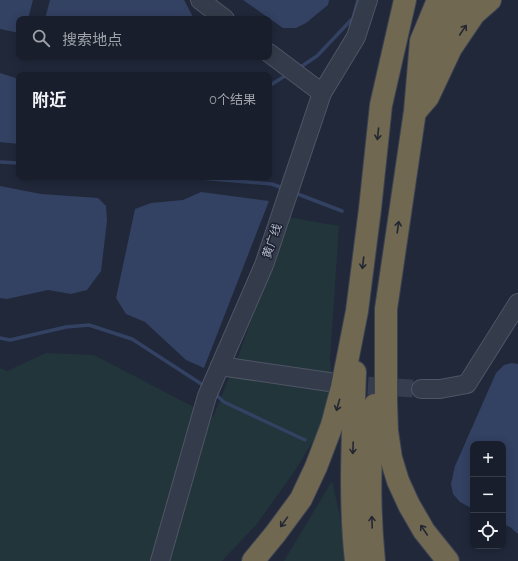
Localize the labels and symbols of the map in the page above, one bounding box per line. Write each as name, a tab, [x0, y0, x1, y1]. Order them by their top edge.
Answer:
one-way arrow	[459, 25, 467, 36]
one-way arrow	[374, 127, 382, 140]
one-way arrow	[394, 221, 402, 234]
street label: 黄广线	[260, 222, 284, 260]
one-way arrow	[359, 256, 367, 269]
one-way arrow	[333, 398, 341, 411]
one-way arrow	[349, 441, 356, 454]
one-way arrow	[368, 516, 376, 529]
one-way arrow	[280, 517, 288, 528]
one-way arrow	[420, 525, 428, 536]

